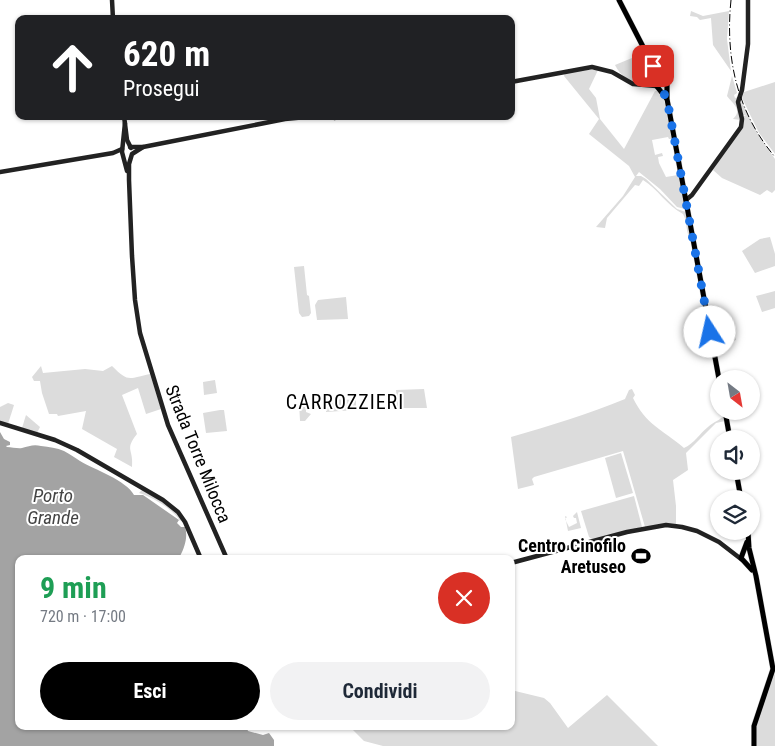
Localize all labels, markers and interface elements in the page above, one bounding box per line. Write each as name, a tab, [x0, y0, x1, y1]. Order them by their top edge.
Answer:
text: 620 m	[123, 34, 210, 75]
icon: ahead	[40, 35, 105, 100]
pin	[632, 45, 674, 87]
icon: arrive	[639, 52, 667, 80]
text: Prosegui	[123, 76, 200, 101]
position arrow	[683, 305, 735, 357]
north arrow	[710, 370, 760, 420]
map controls	[710, 370, 760, 540]
street label: Strada Torre Milocca	[161, 382, 236, 526]
district label: CARROZZIERI	[286, 390, 404, 414]
button: sound	[710, 430, 760, 480]
water label: Porto Grande	[27, 484, 79, 529]
button: layers	[710, 490, 760, 540]
place label: Centro Cinofilo Aretuseo	[518, 535, 626, 577]
sports icon: Centro Cinofilo Aretuseo	[630, 545, 652, 567]
text: 9 min	[40, 570, 107, 605]
button: close	[438, 572, 490, 624]
text: 720 m · 17:00	[40, 607, 126, 626]
button: Esci	[40, 662, 260, 720]
button: Condividi	[270, 662, 490, 720]

